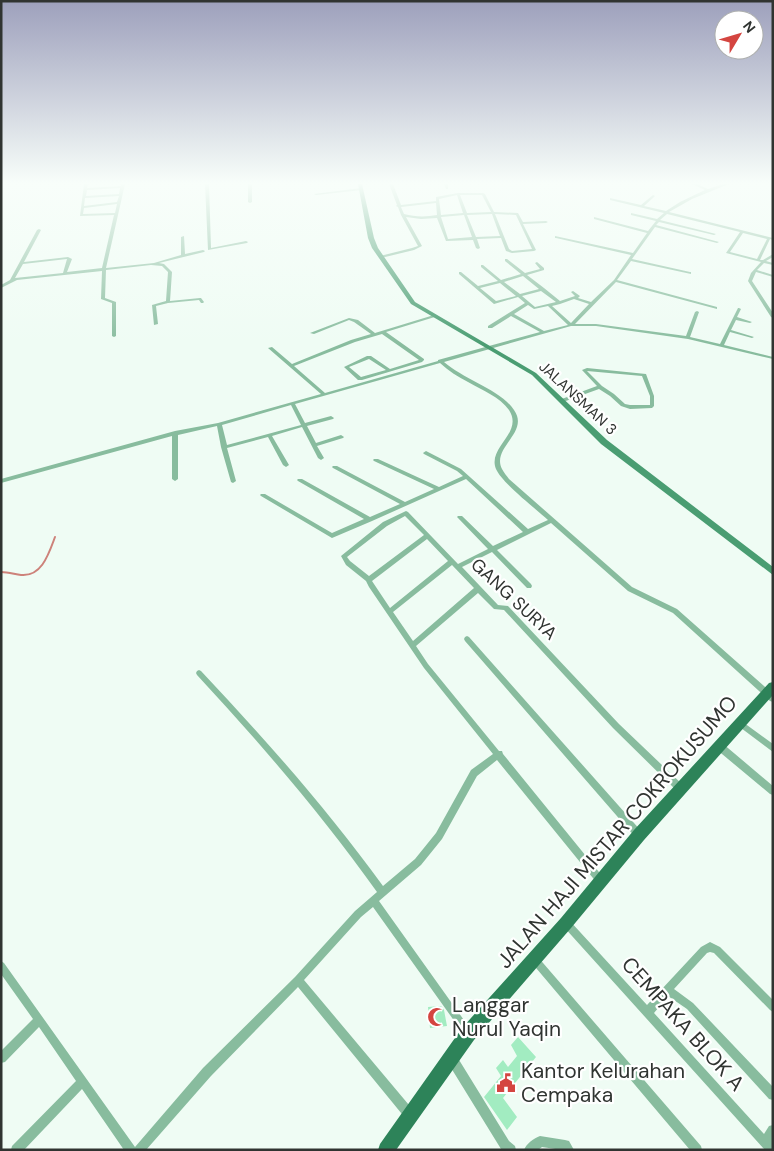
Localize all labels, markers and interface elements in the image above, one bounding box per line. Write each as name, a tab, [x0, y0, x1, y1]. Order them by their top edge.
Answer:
north arrow	[714, 10, 764, 60]
text: N	[739, 17, 759, 37]
street label: JALANSMAN 3	[535, 357, 621, 439]
street label: GANG SURYA	[466, 553, 562, 645]
street label: JALAN HAJI MISTAR COKROKUSUMO	[491, 690, 743, 974]
street label: CEMPAKA BLOK A	[615, 951, 751, 1097]
place label: Langgar Nurul Yaqin	[452, 991, 561, 1043]
mosque icon: Langgar Nurul Yaqin	[426, 1006, 448, 1028]
place label: Kantor Kelurahan Cempaka	[521, 1057, 685, 1109]
public building icon: Kantor Kelurahan Cempaka	[495, 1072, 517, 1094]

